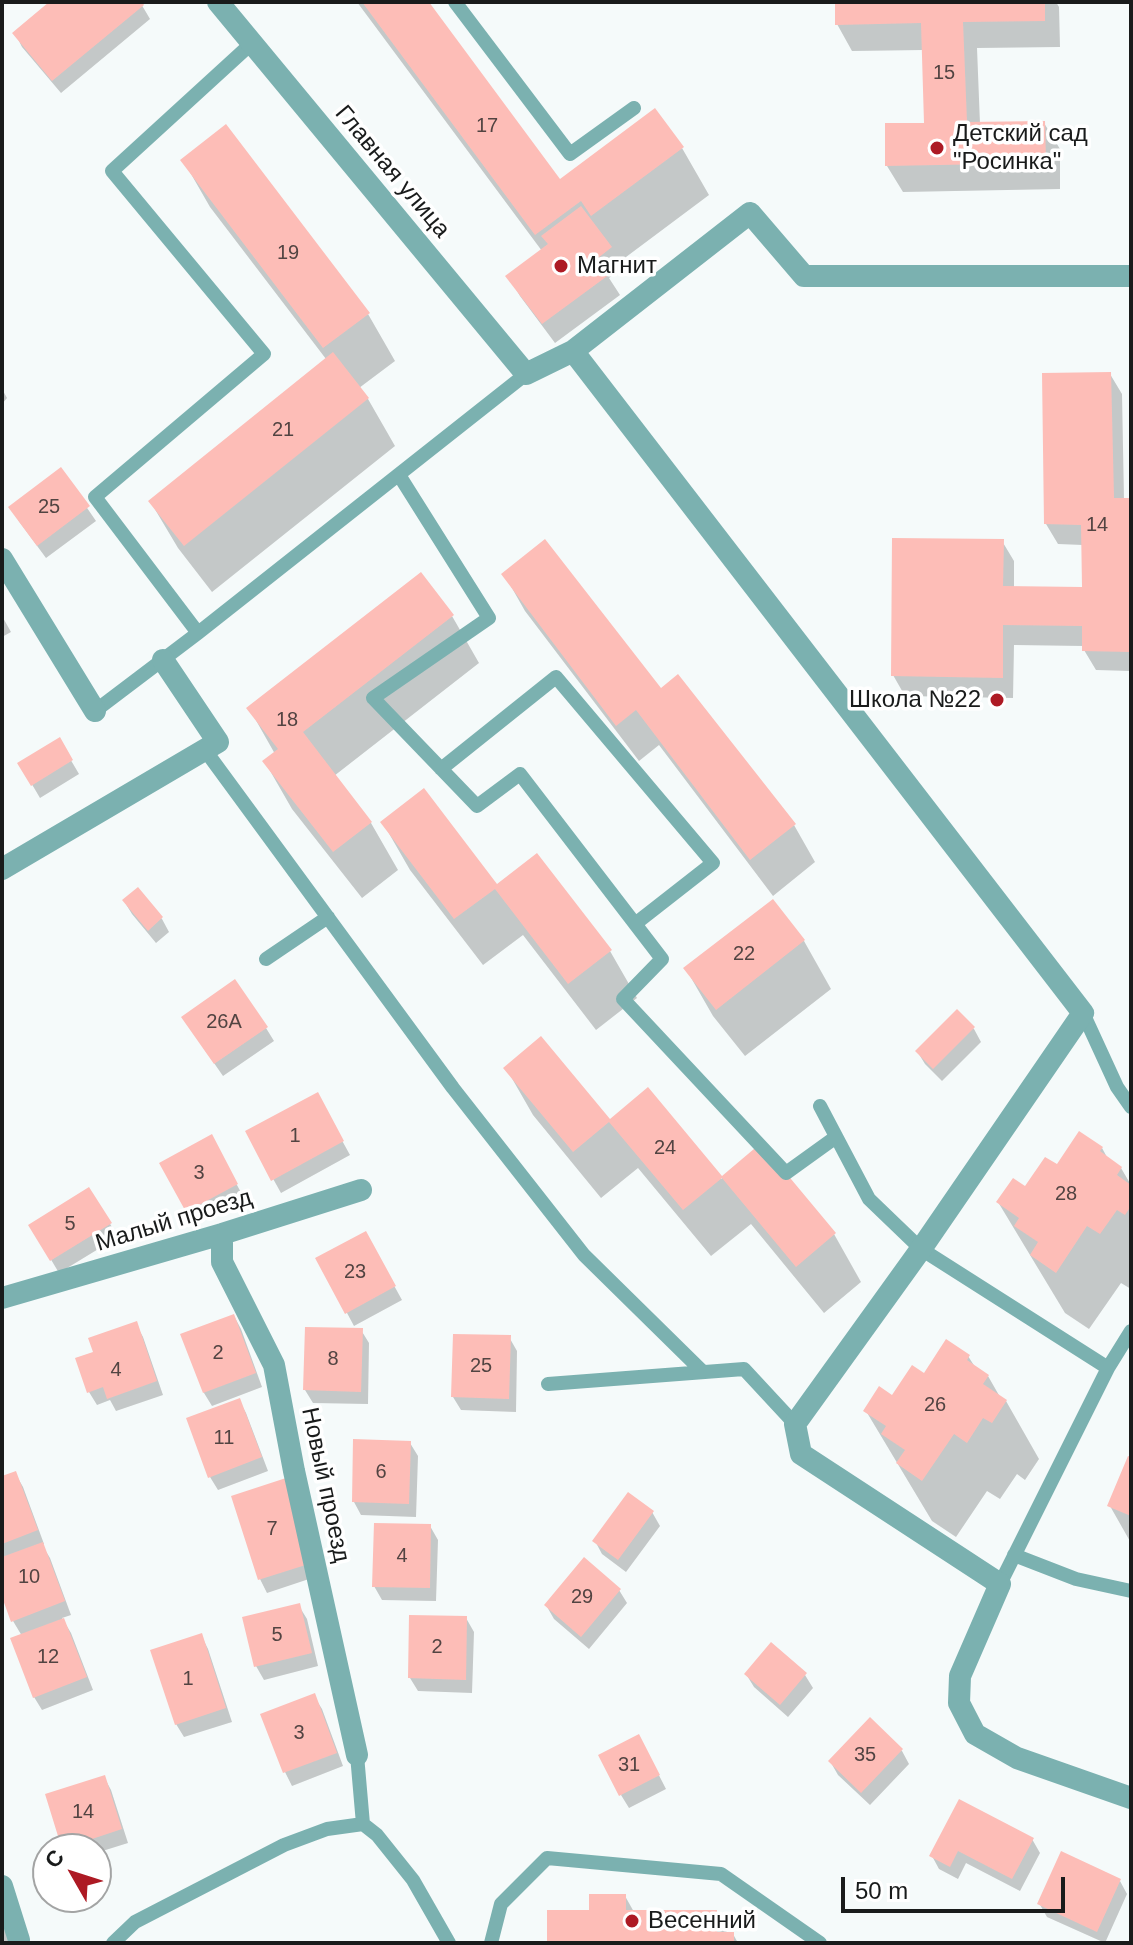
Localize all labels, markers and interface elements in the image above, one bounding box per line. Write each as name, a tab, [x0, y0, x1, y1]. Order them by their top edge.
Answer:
house number: 15	[933, 61, 955, 85]
street label: Главная улица	[328, 100, 456, 244]
house number: 17	[476, 114, 498, 138]
place label: Детский сад "Росинка"	[953, 120, 1088, 176]
marker: Детский сад "Росинка"	[928, 139, 946, 157]
house number: 19	[277, 241, 299, 265]
place label: Магнит	[577, 252, 657, 280]
marker: Магнит	[552, 257, 570, 275]
house number: 21	[272, 418, 294, 442]
house number: 25	[38, 495, 60, 519]
house number: 14	[1086, 513, 1108, 537]
place label: Школа №22	[849, 686, 981, 714]
marker: Школа №22	[988, 691, 1006, 709]
house number: 18	[276, 708, 298, 732]
house number: 22	[733, 942, 755, 966]
house number: 26А	[206, 1010, 242, 1034]
house number: 1	[289, 1124, 301, 1148]
house number: 24	[654, 1136, 676, 1160]
house number: 3	[193, 1161, 205, 1185]
house number: 28	[1055, 1182, 1077, 1206]
street label: Малый проезд	[92, 1184, 256, 1258]
house number: 5	[64, 1212, 76, 1236]
house number: 23	[344, 1260, 366, 1284]
house number: 2	[212, 1341, 224, 1365]
house number: 8	[327, 1347, 339, 1371]
house number: 25	[470, 1354, 492, 1378]
house number: 4	[110, 1358, 122, 1382]
house number: 26	[924, 1393, 946, 1417]
street label: Новый проезд	[295, 1405, 355, 1565]
house number: 11	[214, 1426, 234, 1450]
house number: 6	[375, 1460, 387, 1484]
house number: 7	[266, 1517, 278, 1541]
house number: 4	[396, 1544, 408, 1568]
house number: 10	[18, 1565, 40, 1589]
house number: 29	[571, 1585, 593, 1609]
house number: 5	[271, 1623, 283, 1647]
house number: 2	[431, 1635, 443, 1659]
house number: 12	[37, 1645, 59, 1669]
house number: 1	[182, 1667, 194, 1691]
house number: 3	[293, 1721, 305, 1745]
house number: 35	[854, 1743, 876, 1767]
house number: 31	[618, 1753, 640, 1777]
house number: 14	[72, 1800, 94, 1824]
north arrow	[32, 1833, 112, 1913]
text: С	[40, 1845, 69, 1873]
scale bar	[845, 1861, 1069, 1911]
text: 50 m	[855, 1877, 908, 1904]
place label: Весенний	[648, 1907, 756, 1935]
marker: Весенний	[623, 1912, 641, 1930]

